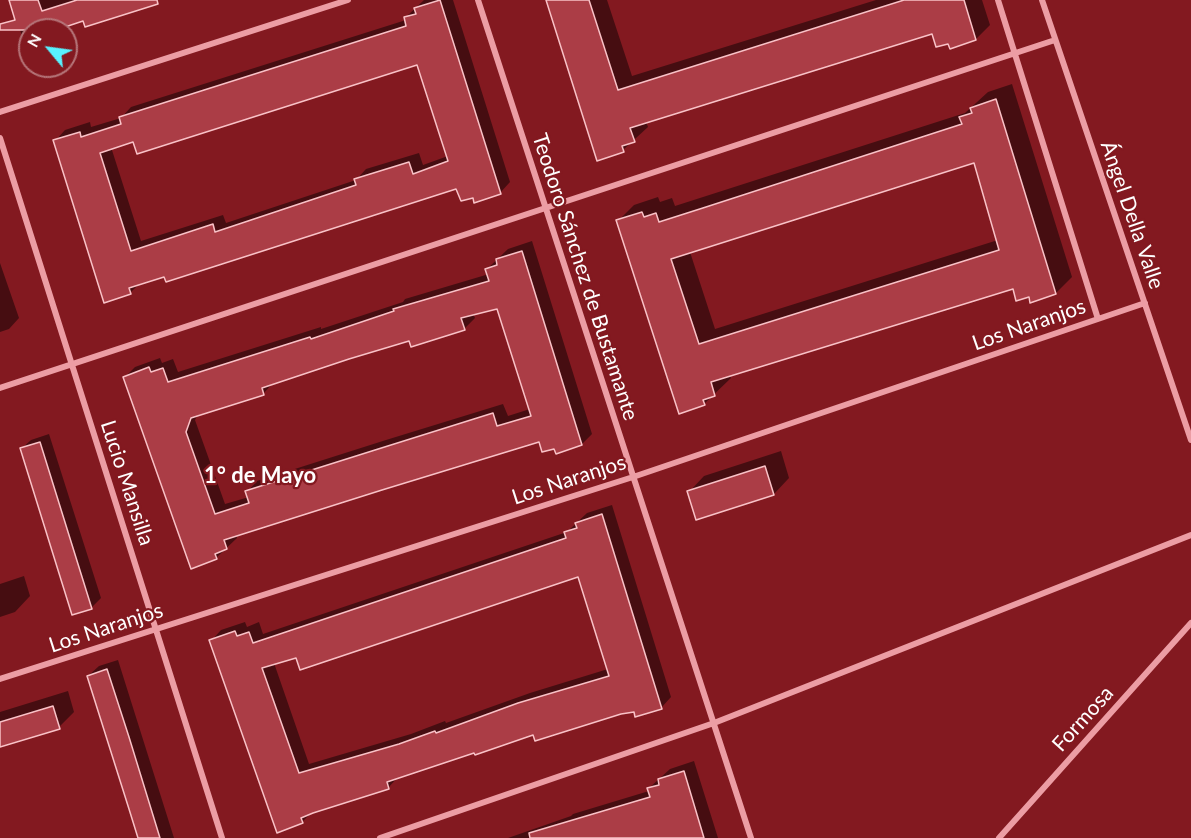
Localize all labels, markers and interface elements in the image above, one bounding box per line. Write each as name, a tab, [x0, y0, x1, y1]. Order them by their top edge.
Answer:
north arrow	[18, 18, 78, 78]
text: N	[22, 30, 45, 50]
street label: Teodoro Sánchez de Bustamante	[527, 130, 643, 424]
street label: Ángel Della Valle	[1095, 138, 1169, 292]
street label: Los Naranjos	[969, 294, 1089, 356]
street label: Lucio Mansilla	[95, 417, 159, 549]
street label: Los Naranjos	[509, 450, 629, 510]
district label: 1° de Mayo	[204, 463, 316, 489]
street label: Los Naranjos	[46, 598, 166, 658]
street label: Formosa	[1047, 681, 1119, 757]

